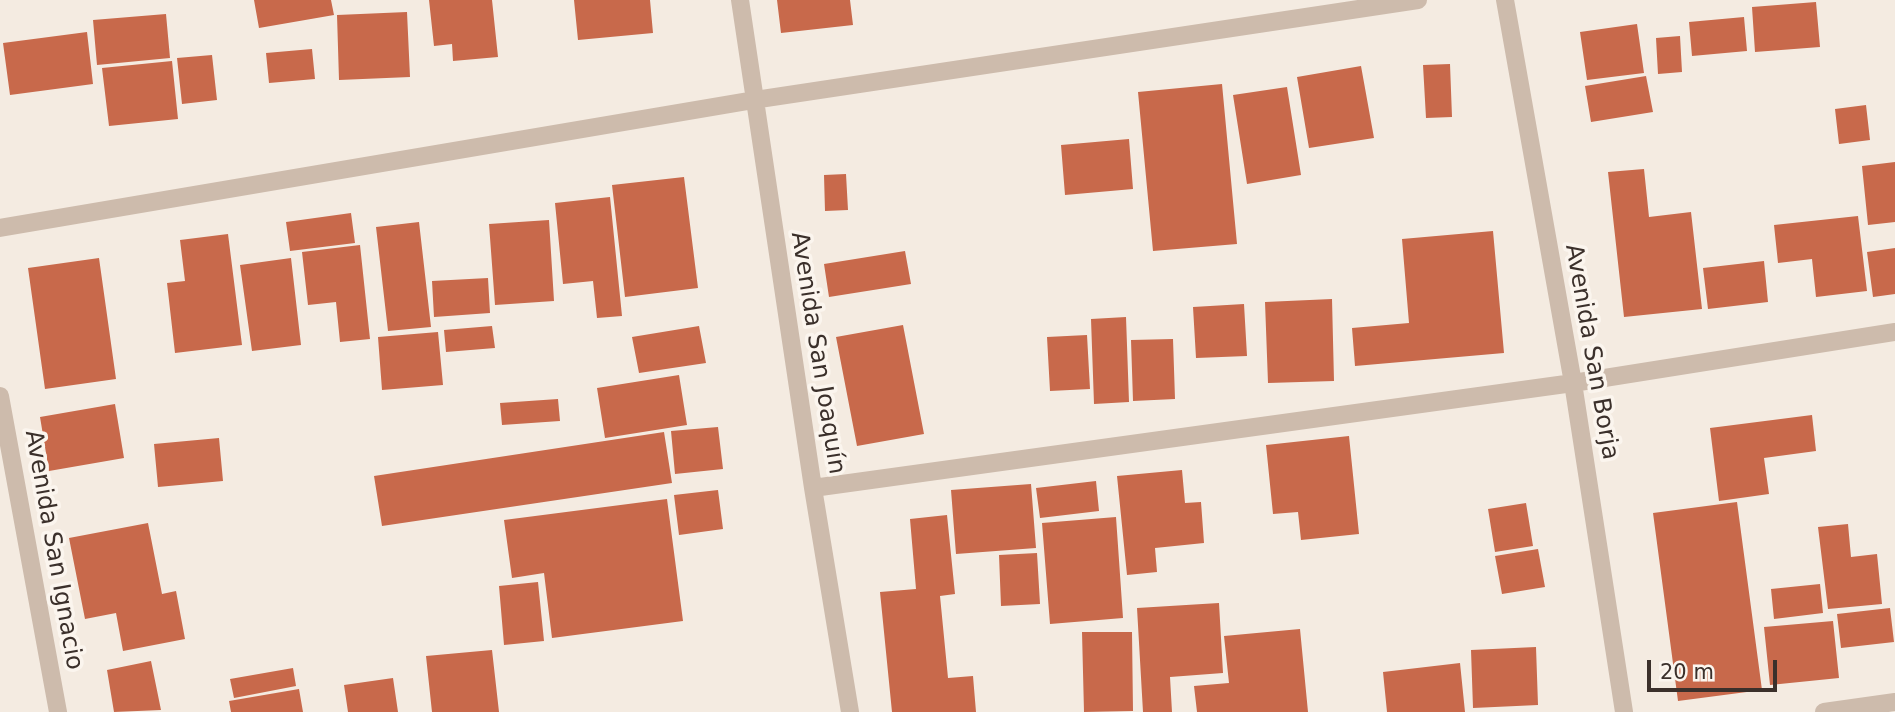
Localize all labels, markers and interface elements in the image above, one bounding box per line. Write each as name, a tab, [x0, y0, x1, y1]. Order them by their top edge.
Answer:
street label: Avenida San Joaquín	[784, 230, 850, 476]
street label: Avenida San Borja	[1558, 242, 1624, 462]
street label: Avenida San Ignacio	[18, 428, 88, 672]
scale bar	[1650, 646, 1780, 690]
text: 20 m	[1660, 660, 1714, 684]

